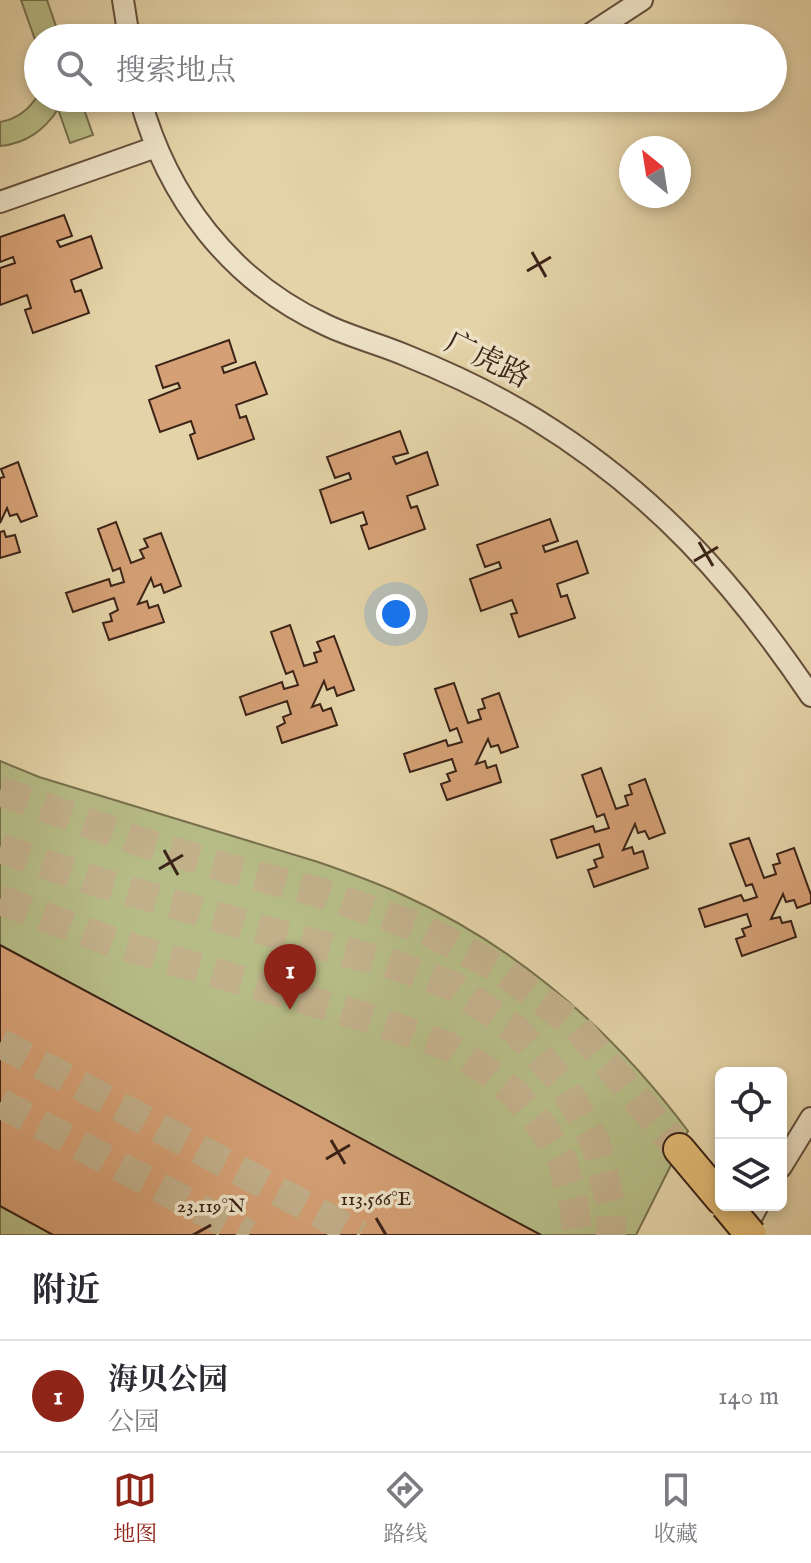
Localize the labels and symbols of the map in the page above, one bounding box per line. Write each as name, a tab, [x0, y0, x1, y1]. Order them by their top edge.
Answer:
north arrow	[619, 136, 691, 208]
street label: 广虎路	[438, 324, 536, 398]
your location	[376, 594, 416, 634]
pin: 1	[264, 944, 316, 1010]
text: 113.566°E	[341, 1187, 412, 1212]
text: 23.119°N	[177, 1194, 245, 1219]

